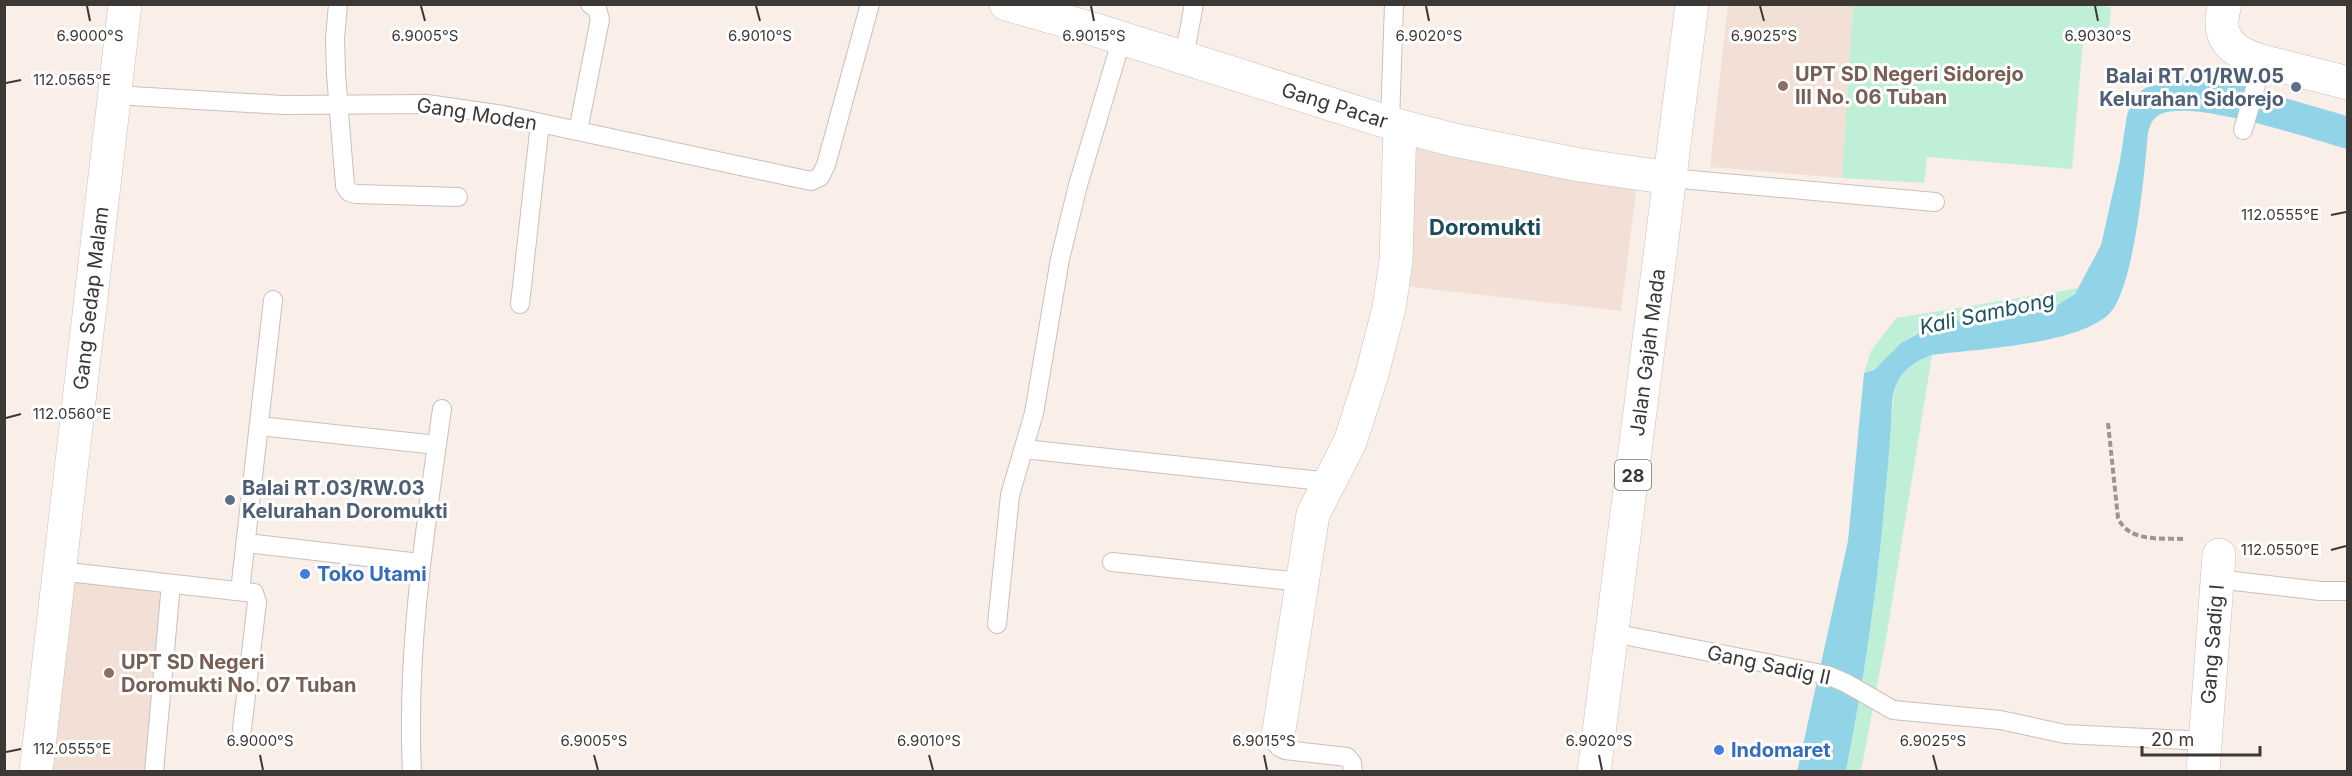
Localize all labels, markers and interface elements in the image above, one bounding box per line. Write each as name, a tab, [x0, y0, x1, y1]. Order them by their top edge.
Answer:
text: 6.9000°S	[56, 26, 124, 45]
text: 6.9005°S	[392, 26, 458, 45]
text: 6.9010°S	[728, 26, 792, 45]
text: 6.9015°S	[1062, 26, 1126, 45]
text: 6.9020°S	[1396, 26, 1462, 45]
text: 6.9025°S	[1731, 26, 1797, 45]
text: 6.9030°S	[2065, 26, 2131, 45]
place label: UPT SD Negeri Sidorejo III No. 06 Tuban	[1795, 62, 2024, 109]
place label: Balai RT.01/RW.05 Kelurahan Sidorejo	[2099, 64, 2284, 111]
text: 112.0565°E	[33, 70, 111, 89]
street label: Gang Pacar	[1279, 77, 1391, 134]
marker: UPT SD Negeri Sidorejo III No. 06 Tuban	[1776, 79, 1790, 93]
marker: Balai RT.01/RW.05 Kelurahan Sidorejo	[2289, 80, 2303, 94]
street label: Gang Moden	[415, 93, 539, 135]
street label: Gang Sedap Malam	[68, 205, 113, 391]
text: 112.0555°E	[2241, 205, 2319, 224]
district label: Doromukti	[1429, 214, 1541, 240]
street label: Jalan Gajah Mada	[1625, 267, 1670, 438]
water label: Kali Sambong	[1917, 286, 2057, 340]
text: 112.0560°E	[33, 404, 111, 423]
road number: 28	[1615, 460, 1651, 490]
place label: Balai RT.03/RW.03 Kelurahan Doromukti	[242, 476, 448, 523]
marker: Balai RT.03/RW.03 Kelurahan Doromukti	[223, 493, 237, 507]
text: 112.0550°E	[2241, 540, 2319, 559]
place label: Toko Utami	[317, 562, 427, 586]
marker: Toko Utami	[298, 567, 312, 581]
street label: Gang Sadig I	[2196, 583, 2229, 705]
street label: Gang Sadig II	[1705, 640, 1833, 690]
place label: UPT SD Negeri Doromukti No. 07 Tuban	[121, 650, 356, 697]
marker: UPT SD Negeri Doromukti No. 07 Tuban	[102, 666, 116, 680]
scale bar	[2142, 719, 2260, 757]
text: 20 m	[2151, 729, 2194, 750]
text: 6.9000°S	[226, 731, 294, 750]
text: 6.9005°S	[561, 731, 627, 750]
text: 6.9010°S	[897, 731, 961, 750]
text: 6.9015°S	[1232, 731, 1296, 750]
text: 6.9020°S	[1566, 731, 1632, 750]
text: 6.9025°S	[1900, 731, 1966, 750]
place label: Indomaret	[1731, 738, 1831, 762]
text: 112.0555°E	[33, 739, 111, 758]
marker: Indomaret	[1712, 743, 1726, 757]

